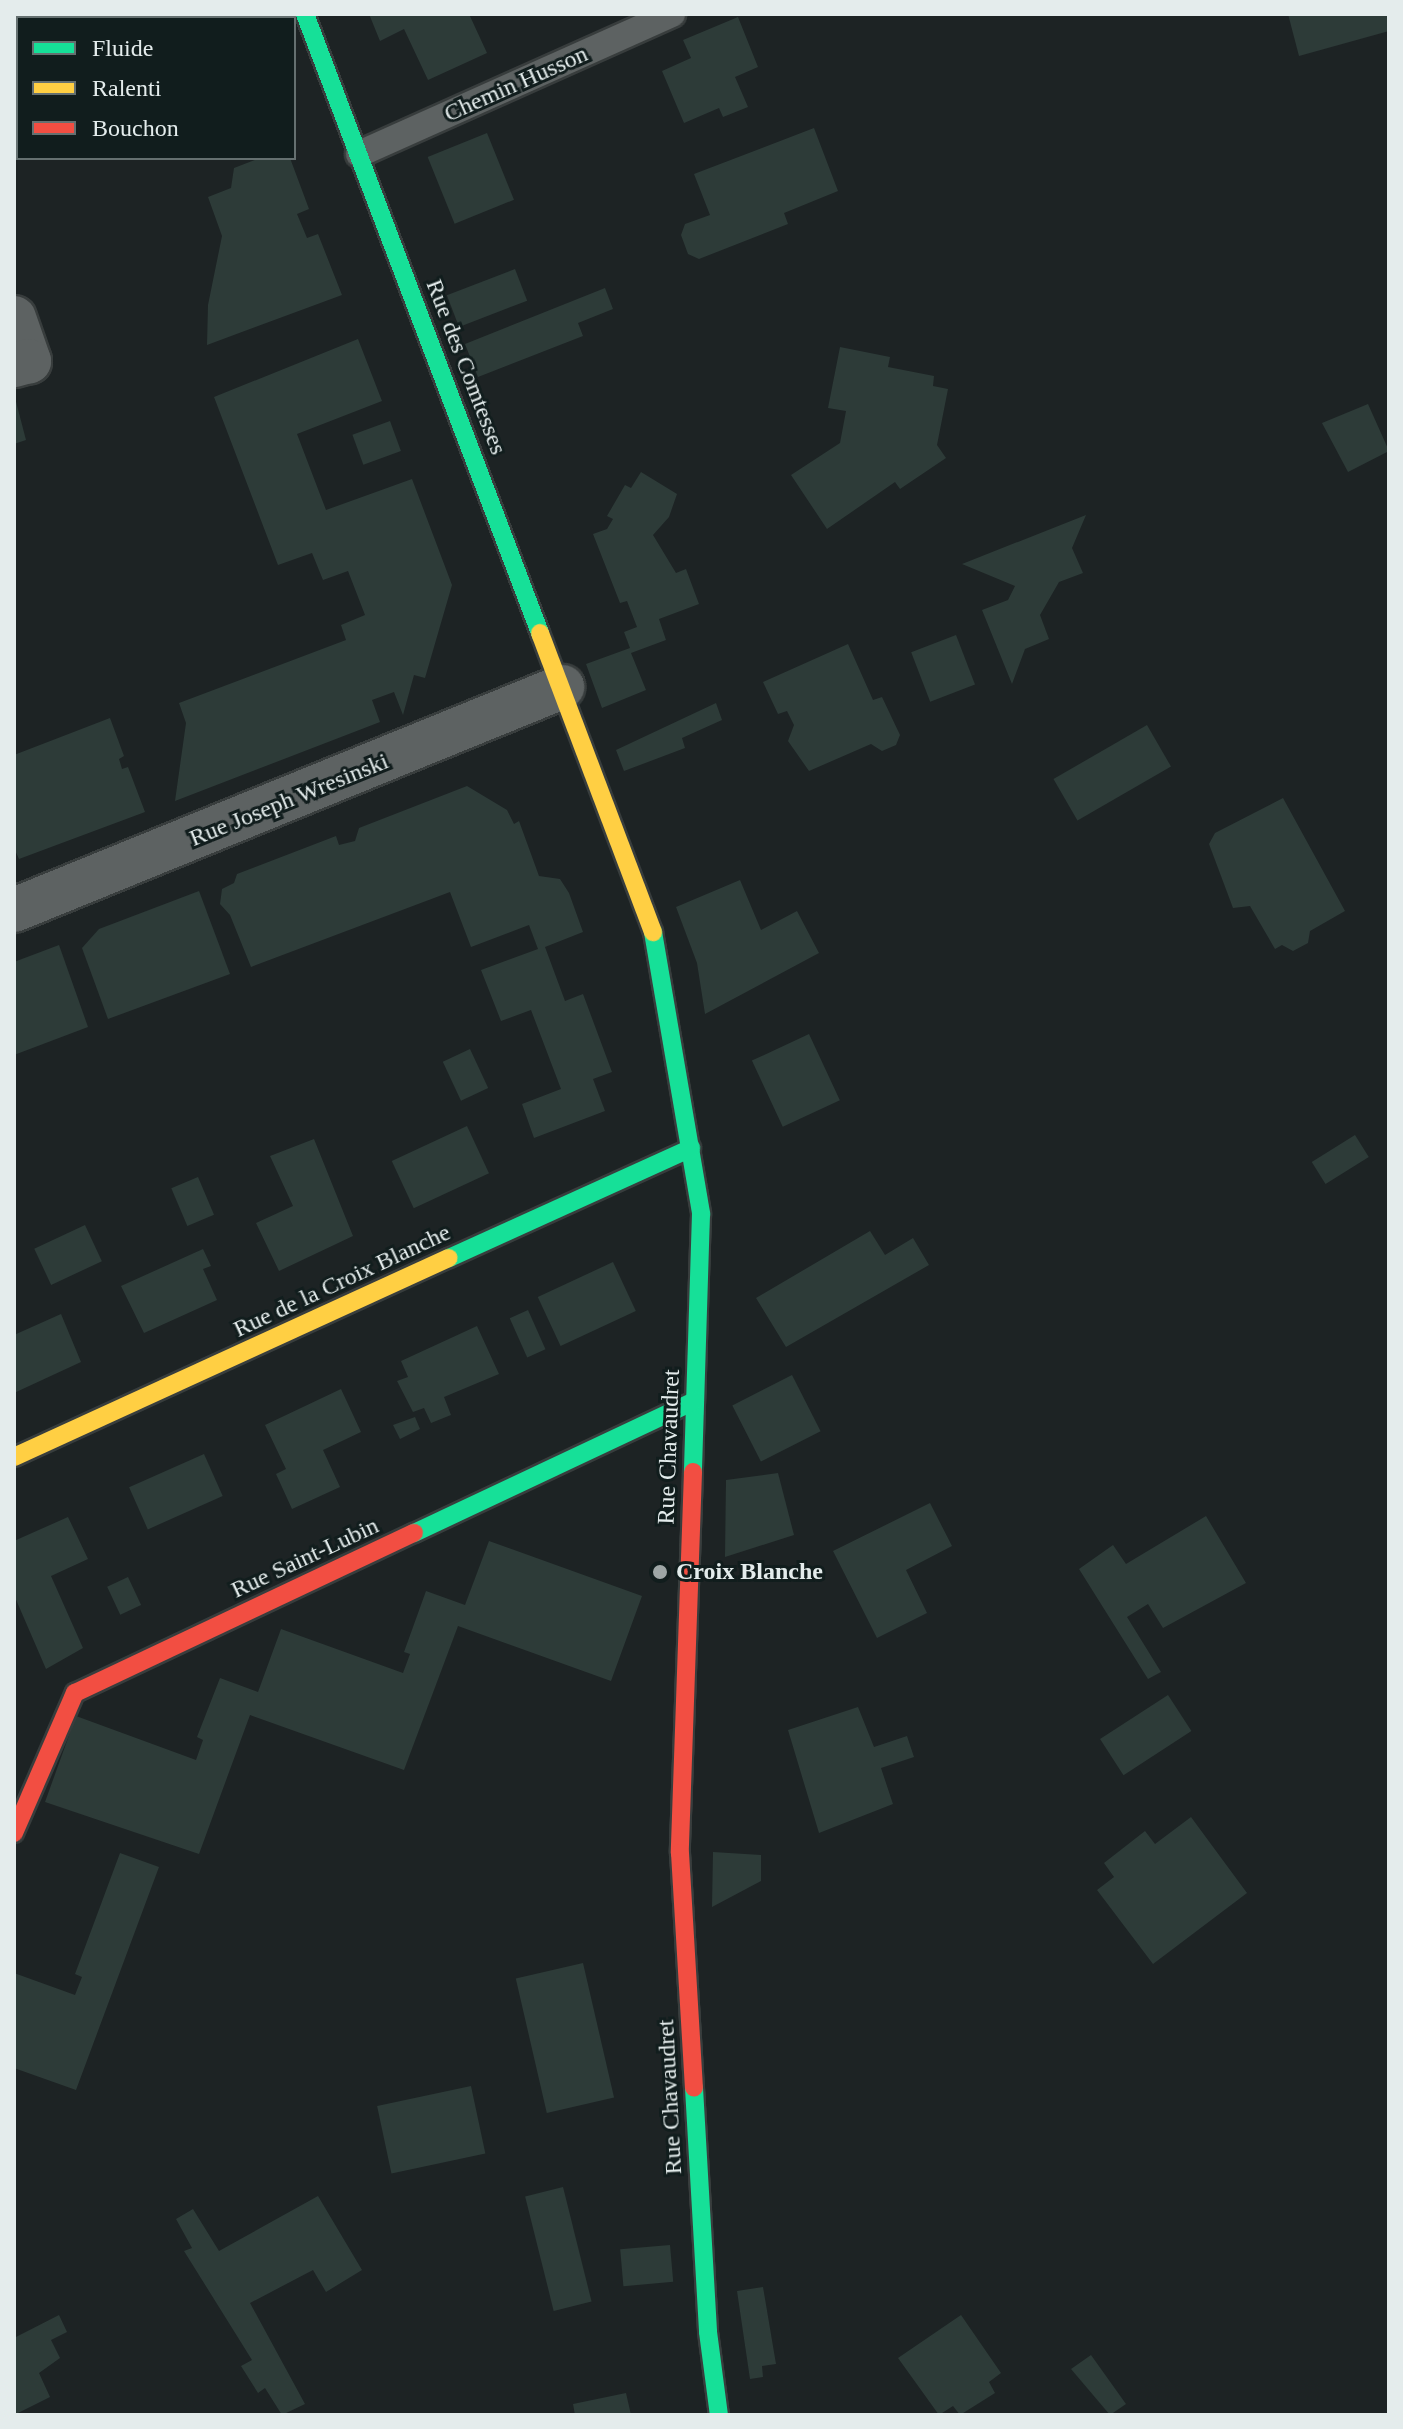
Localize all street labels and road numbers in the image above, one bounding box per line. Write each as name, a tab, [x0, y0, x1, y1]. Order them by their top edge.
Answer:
street label: Chemin Husson	[440, 40, 592, 128]
street label: Rue des Comtesses	[419, 275, 513, 459]
street label: Rue Joseph Wresinski	[185, 747, 393, 853]
street label: Rue de la Croix Blanche	[229, 1218, 455, 1344]
street label: Rue Chavaudret	[652, 1369, 686, 1525]
street label: Rue Saint-Lubin	[227, 1511, 383, 1605]
street label: Rue Chavaudret	[652, 2019, 688, 2175]

